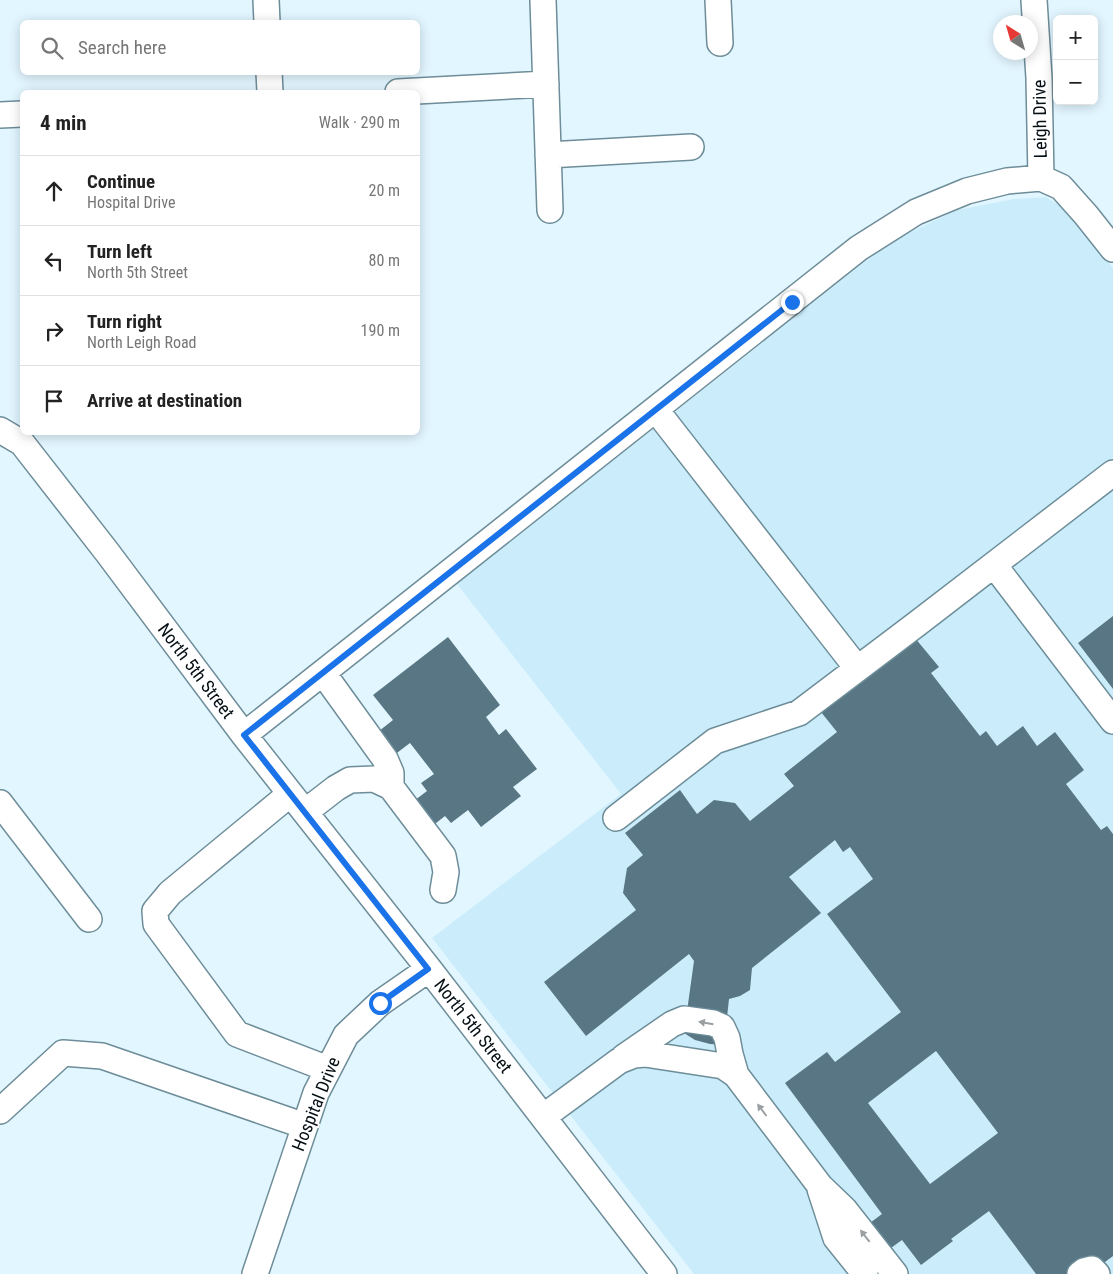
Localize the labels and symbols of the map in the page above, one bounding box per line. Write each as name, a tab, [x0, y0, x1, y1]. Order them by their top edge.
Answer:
north arrow	[993, 15, 1038, 60]
street label: Leigh Drive	[1028, 79, 1051, 159]
route end	[781, 291, 804, 314]
street label: North 5th Street	[154, 619, 239, 722]
street label: North 5th Street	[430, 975, 517, 1077]
route start	[369, 992, 392, 1015]
one-way arrow	[698, 1018, 714, 1026]
street label: Hospital Drive	[287, 1054, 344, 1154]
one-way arrow	[757, 1103, 767, 1117]
one-way arrow	[859, 1230, 870, 1243]

